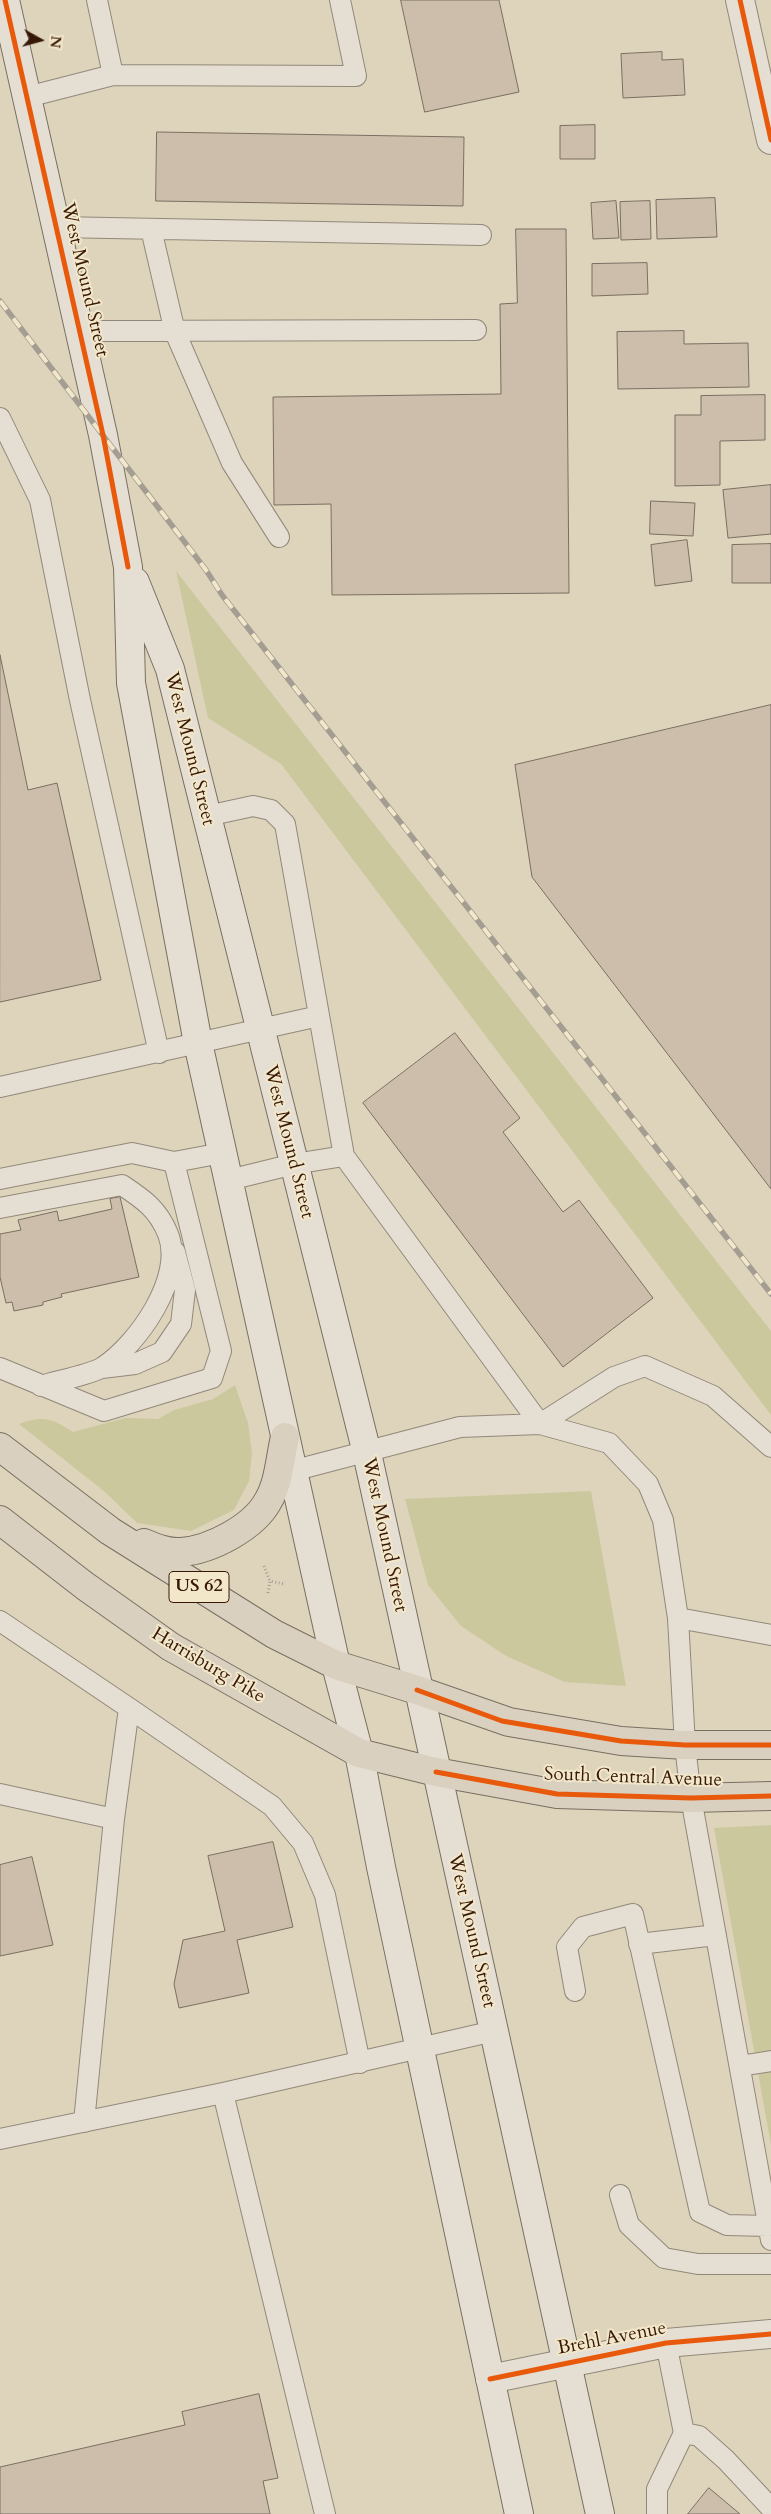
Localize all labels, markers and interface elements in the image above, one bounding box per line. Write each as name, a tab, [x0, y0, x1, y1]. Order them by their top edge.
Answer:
north arrow	[15, 15, 65, 65]
text: N	[45, 35, 66, 49]
street label: West Mound Street	[55, 201, 113, 359]
street label: West Mound Street	[159, 670, 219, 828]
street label: West Mound Street	[258, 1063, 318, 1221]
street label: West Mound Street	[356, 1456, 412, 1614]
road number: US 62	[169, 1571, 229, 1602]
street label: Harrisburg Pike	[147, 1623, 269, 1709]
street label: South Central Avenue	[543, 1763, 723, 1793]
street label: West Mound Street	[442, 1852, 500, 2010]
street label: Brehl Avenue	[556, 2317, 668, 2361]

